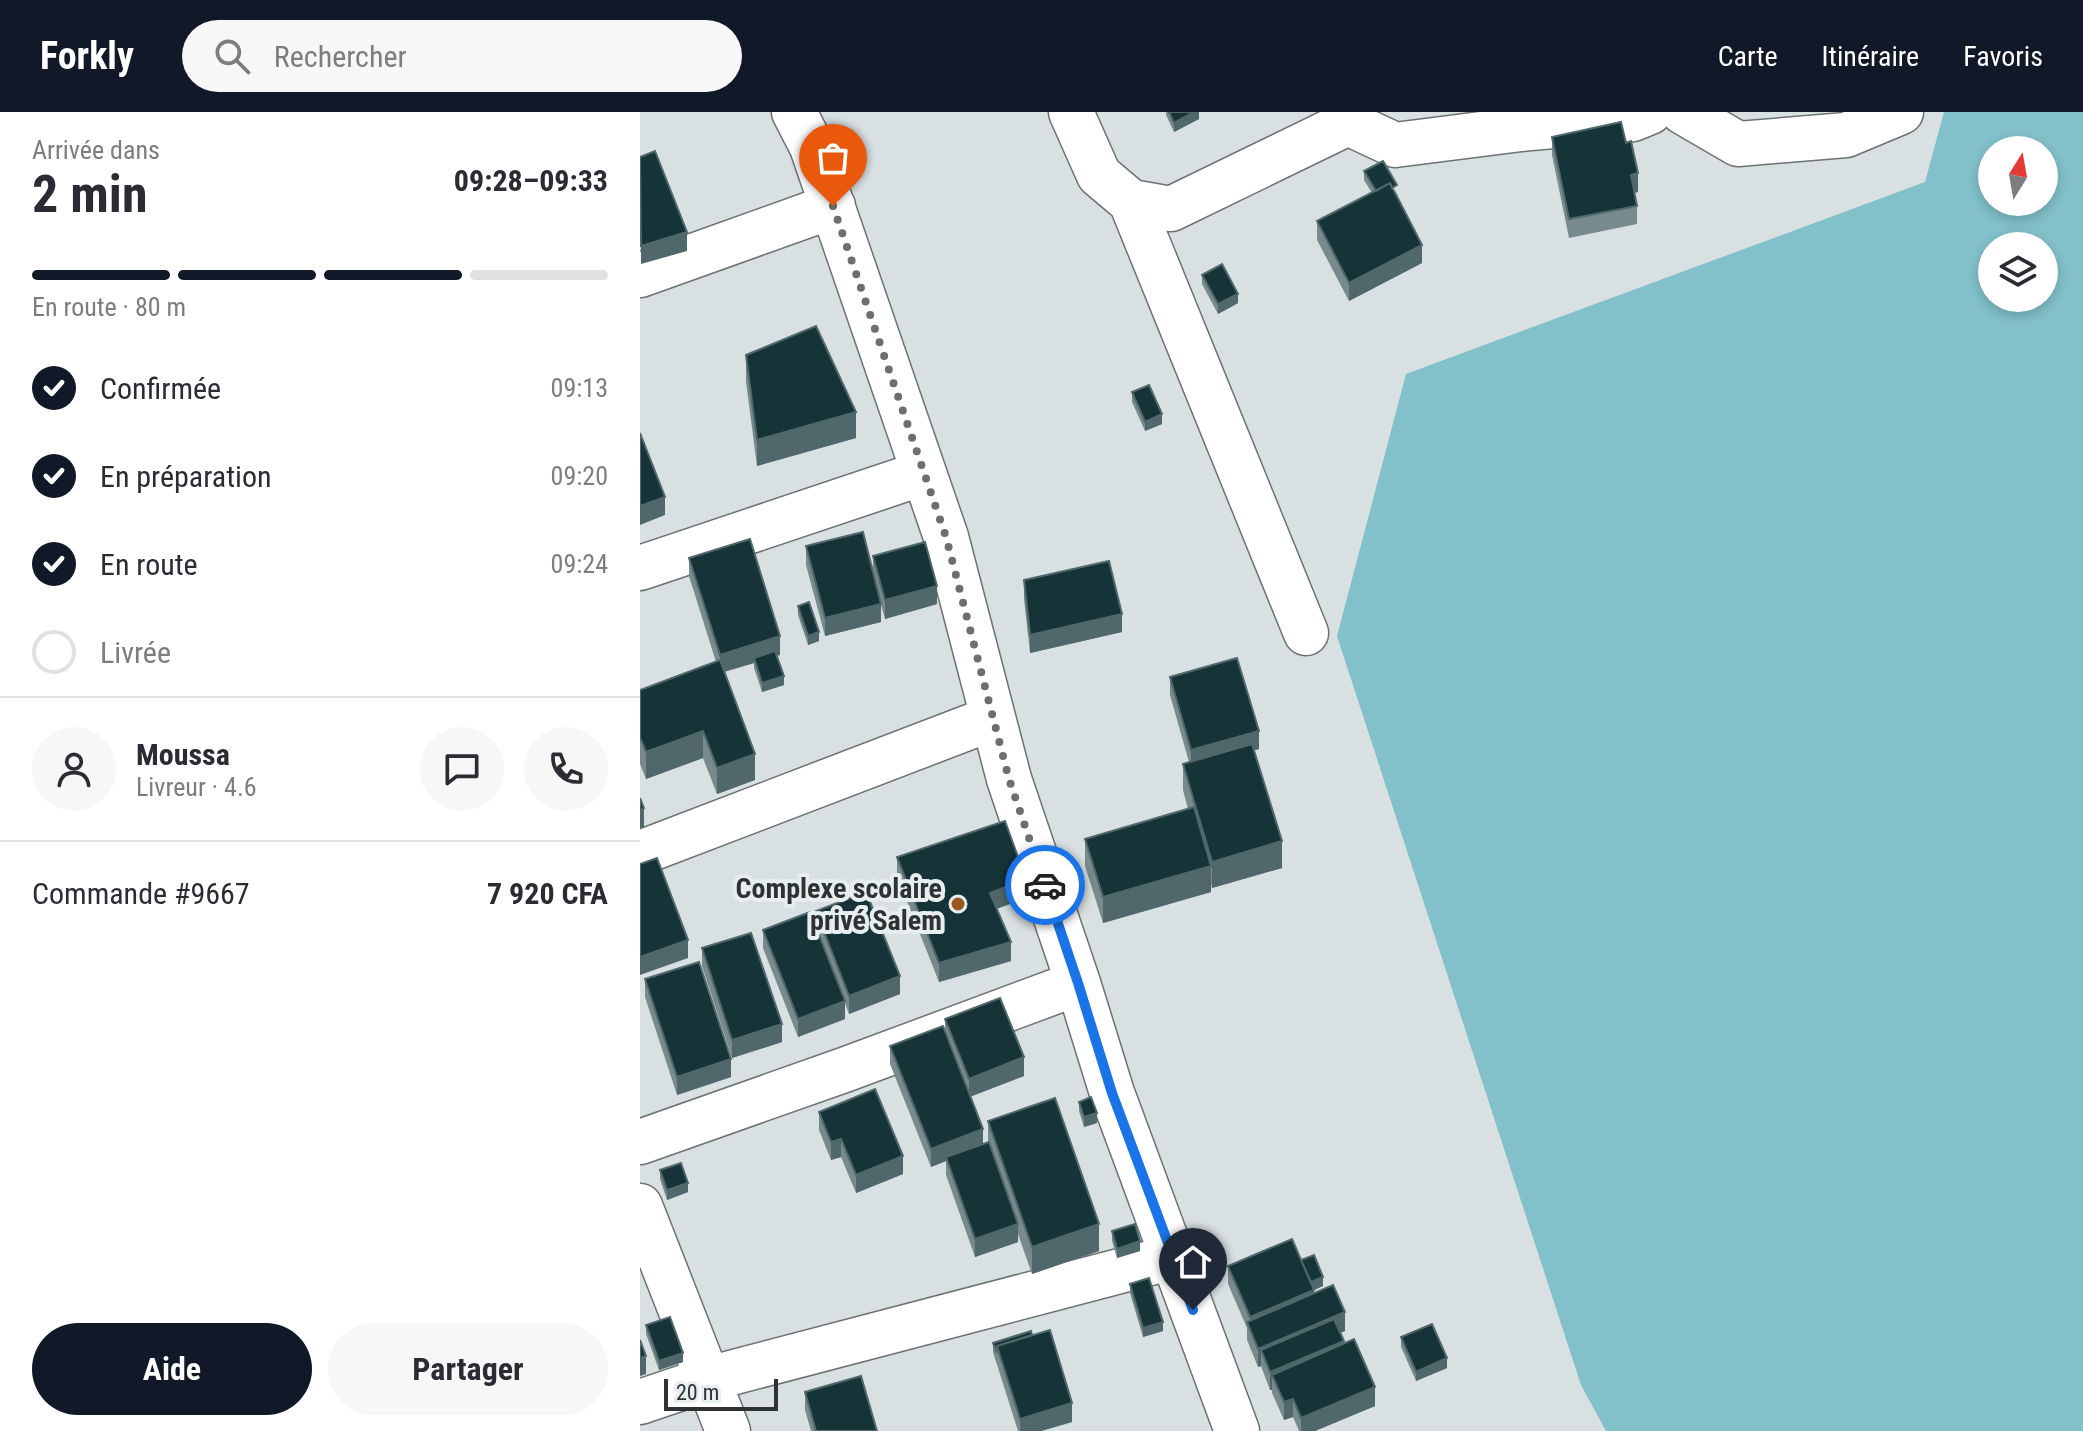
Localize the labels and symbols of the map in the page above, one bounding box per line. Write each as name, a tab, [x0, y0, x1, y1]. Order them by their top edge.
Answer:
pin	[799, 124, 867, 206]
north arrow	[1978, 136, 2058, 216]
courier	[1005, 845, 1085, 925]
place label: Complexe scolaire privé Salem	[736, 872, 942, 937]
marker: Complexe scolaire privé Salem	[949, 895, 967, 913]
pin	[1159, 1228, 1227, 1310]
scale bar	[664, 1375, 778, 1411]

